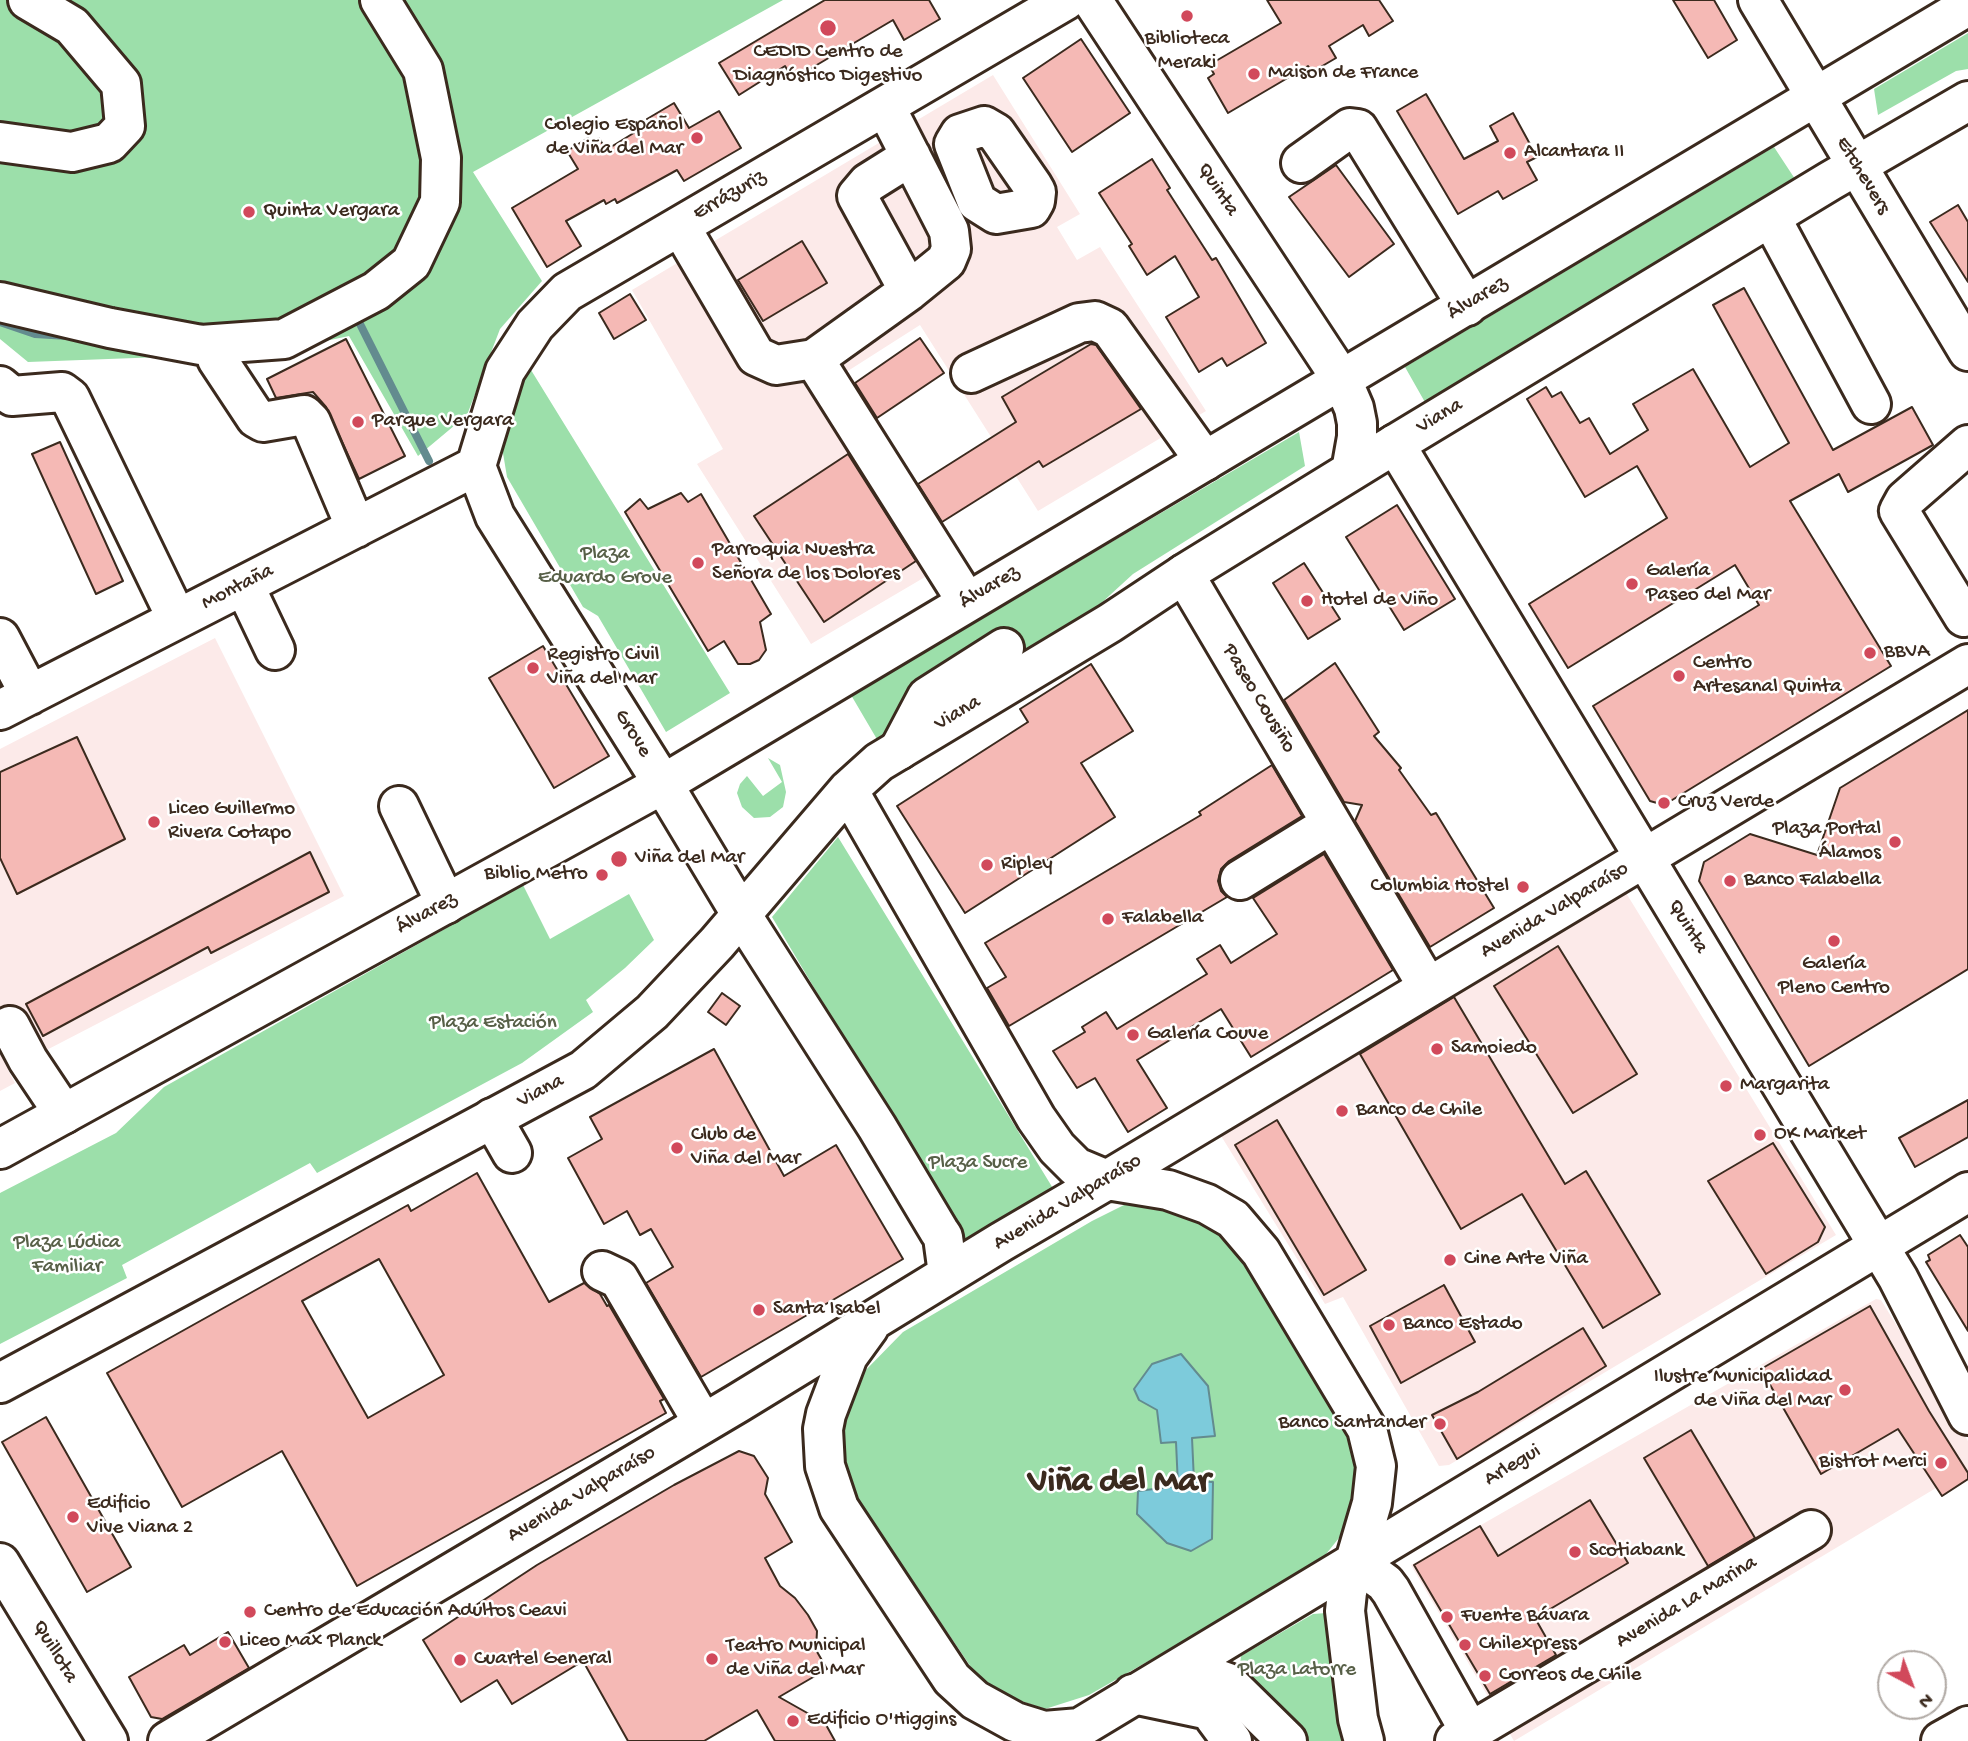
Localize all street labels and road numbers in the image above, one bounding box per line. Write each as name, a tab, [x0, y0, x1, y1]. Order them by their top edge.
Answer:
street label: Etchevers	[1829, 133, 1895, 219]
street label: Quinta	[1190, 159, 1244, 221]
street label: Errázuriz	[689, 165, 771, 227]
street label: Álvarez	[1443, 271, 1513, 327]
street label: Viana	[1412, 393, 1468, 441]
street label: Montaña	[198, 559, 278, 617]
street label: Álvarez	[955, 560, 1025, 616]
street label: Paseo Cousiño	[1216, 640, 1300, 758]
street label: Viana	[930, 690, 986, 738]
street label: Grove	[608, 705, 656, 763]
street label: Avenida Valparaíso	[1476, 857, 1634, 965]
street label: Álvarez	[392, 887, 462, 941]
street label: Quinta	[1661, 895, 1713, 959]
street label: Viana	[513, 1069, 569, 1115]
street label: Avenida Valparaíso	[989, 1149, 1147, 1257]
street label: Arlegui	[1480, 1439, 1546, 1493]
street label: Avenida Valparaíso	[503, 1441, 661, 1549]
street label: Avenida La Marina	[1612, 1551, 1762, 1655]
street label: Quillota	[25, 1616, 83, 1688]

